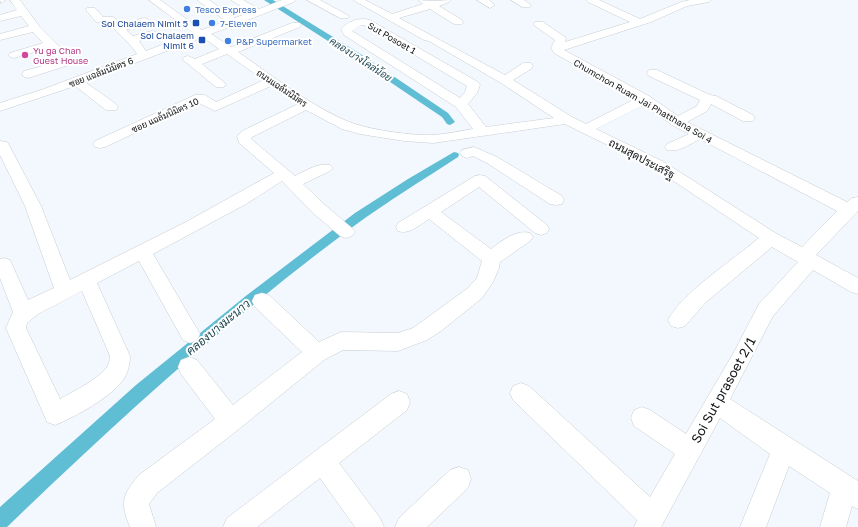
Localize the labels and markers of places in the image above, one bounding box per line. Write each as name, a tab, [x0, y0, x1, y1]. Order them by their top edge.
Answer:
marker: Tesco Express	[182, 4, 192, 14]
place label: Tesco Express	[195, 4, 257, 15]
place label: Soi Chalaem Nimit 5	[101, 18, 188, 29]
marker: Soi Chalaem Nimit 5	[191, 18, 201, 28]
marker: 7-Eleven	[207, 18, 217, 28]
place label: 7-Eleven	[220, 18, 257, 29]
place label: Soi Chalaem Nimit 6	[140, 30, 194, 51]
marker: Soi Chalaem Nimit 6	[197, 35, 207, 45]
marker: P&P Supermarket	[223, 36, 233, 46]
place label: P&P Supermarket	[236, 36, 312, 47]
place label: Yu ga Chan Guest House	[33, 45, 88, 66]
marker: Yu ga Chan Guest House	[20, 50, 30, 60]

